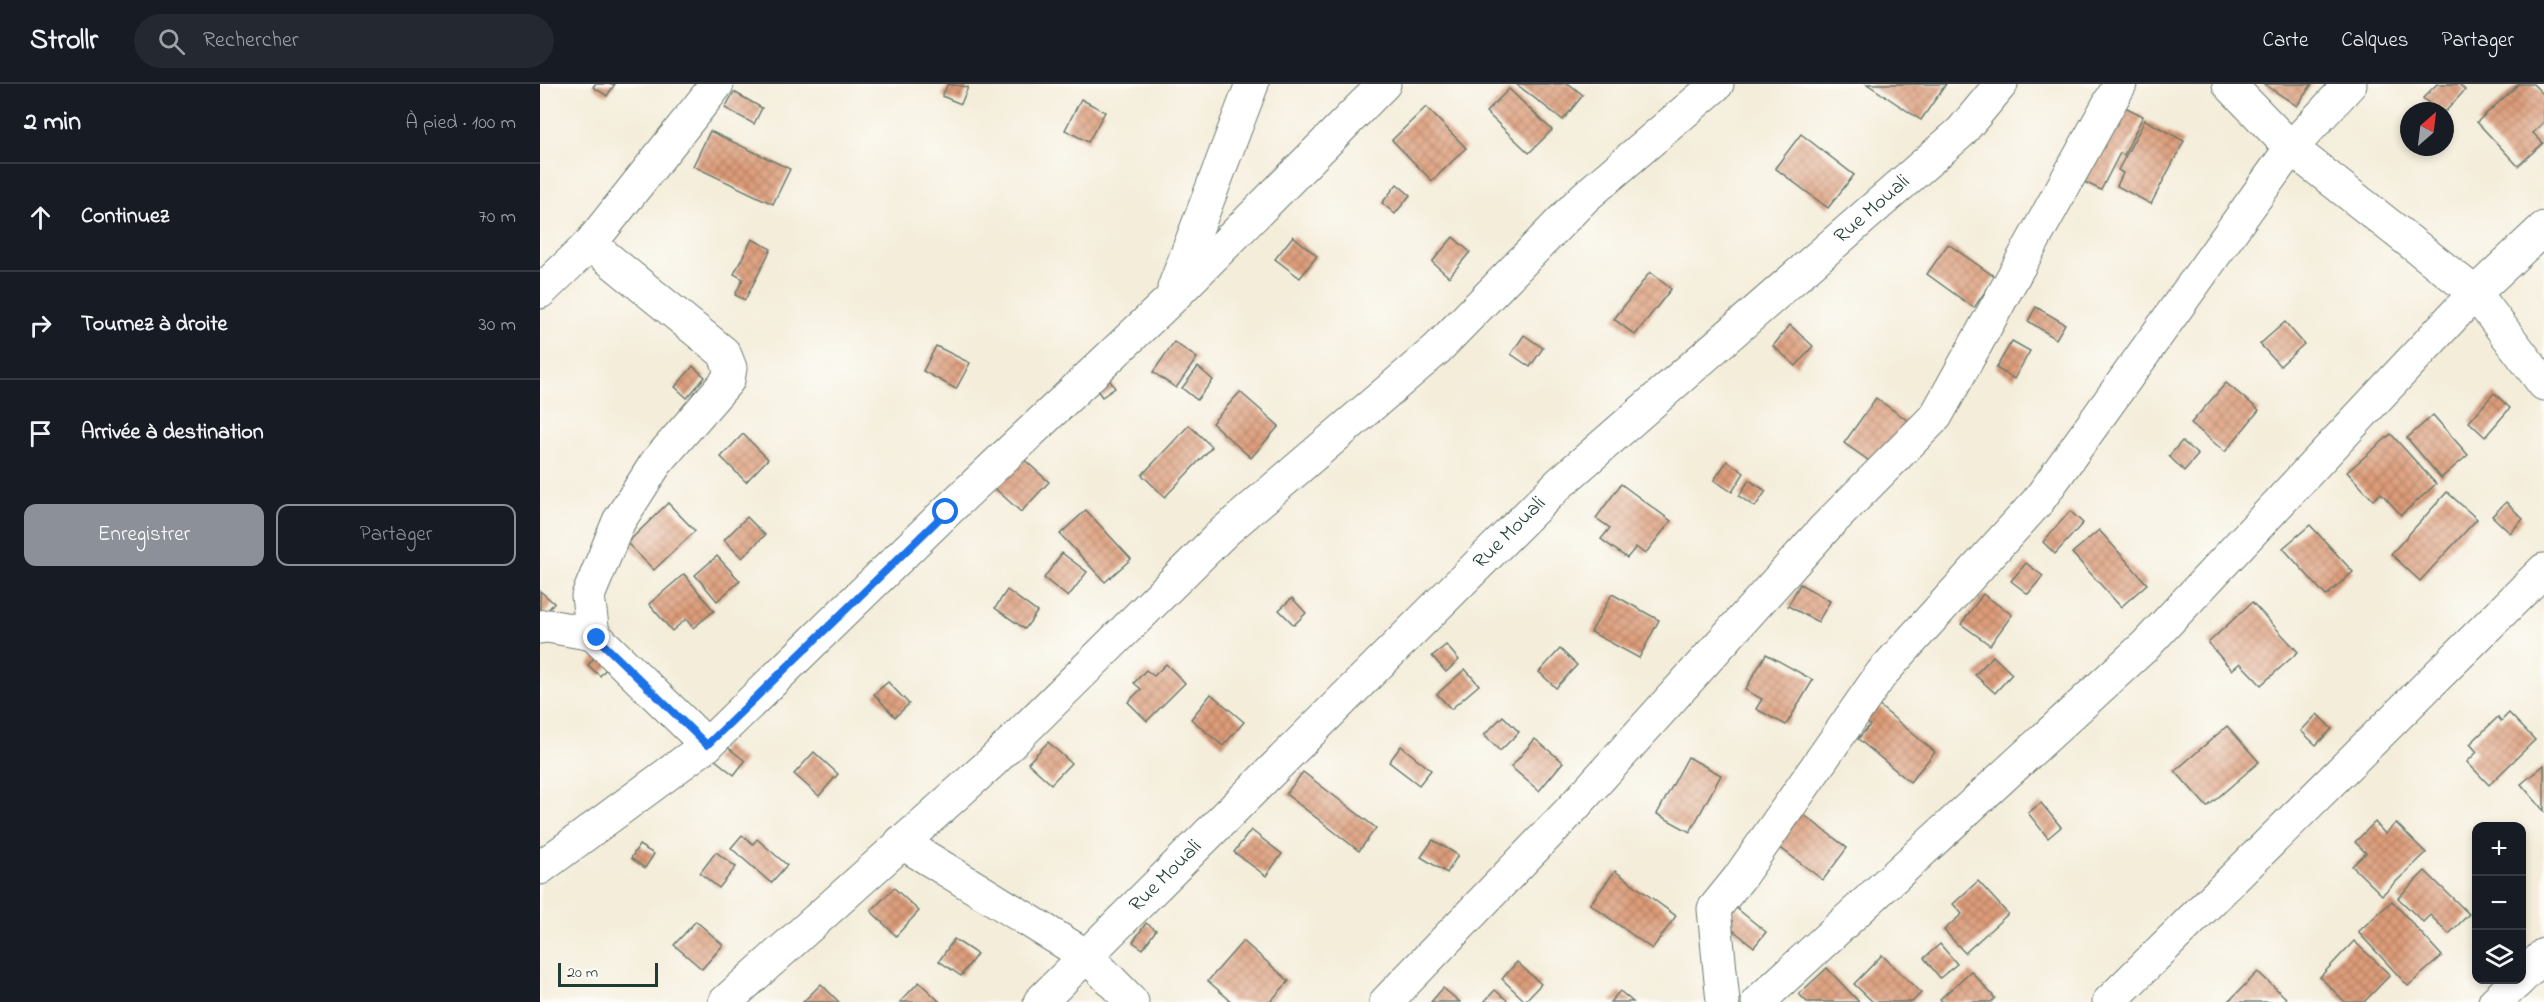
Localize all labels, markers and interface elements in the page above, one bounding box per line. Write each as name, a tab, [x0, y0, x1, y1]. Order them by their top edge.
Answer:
search box	[134, 14, 554, 68]
text: Strollr	[30, 21, 98, 62]
icon: search	[155, 25, 188, 58]
text: Rechercher	[203, 25, 299, 57]
text: Carte	[2262, 26, 2308, 56]
text: Calques	[2341, 26, 2408, 56]
text: Partager	[2441, 26, 2514, 56]
north arrow	[2400, 102, 2454, 156]
text: 2 min	[24, 104, 81, 142]
text: À pied · 100 m	[406, 109, 516, 138]
street label: Rue Mouali	[1828, 168, 1917, 251]
icon: ahead	[24, 201, 57, 234]
text: Continuez	[81, 201, 169, 233]
text: 70 m	[479, 203, 516, 232]
icon: right	[24, 309, 57, 342]
text: Tournez à droite	[81, 309, 227, 341]
text: 30 m	[479, 311, 516, 340]
icon: arrive	[24, 417, 57, 450]
text: Arrivée à destination	[81, 417, 264, 449]
street label: Rue Mouali	[1467, 490, 1553, 576]
route start	[932, 498, 958, 524]
button: Enregistrer	[24, 504, 264, 566]
button: Partager	[276, 504, 516, 566]
route end	[583, 624, 609, 650]
map controls	[2472, 822, 2526, 984]
button: +	[2472, 822, 2526, 876]
street label: Rue Mouali	[1123, 833, 1209, 920]
button: −	[2472, 876, 2526, 930]
button: layers	[2472, 930, 2526, 984]
scale bar	[558, 960, 658, 988]
text: 20 m	[567, 961, 598, 985]

